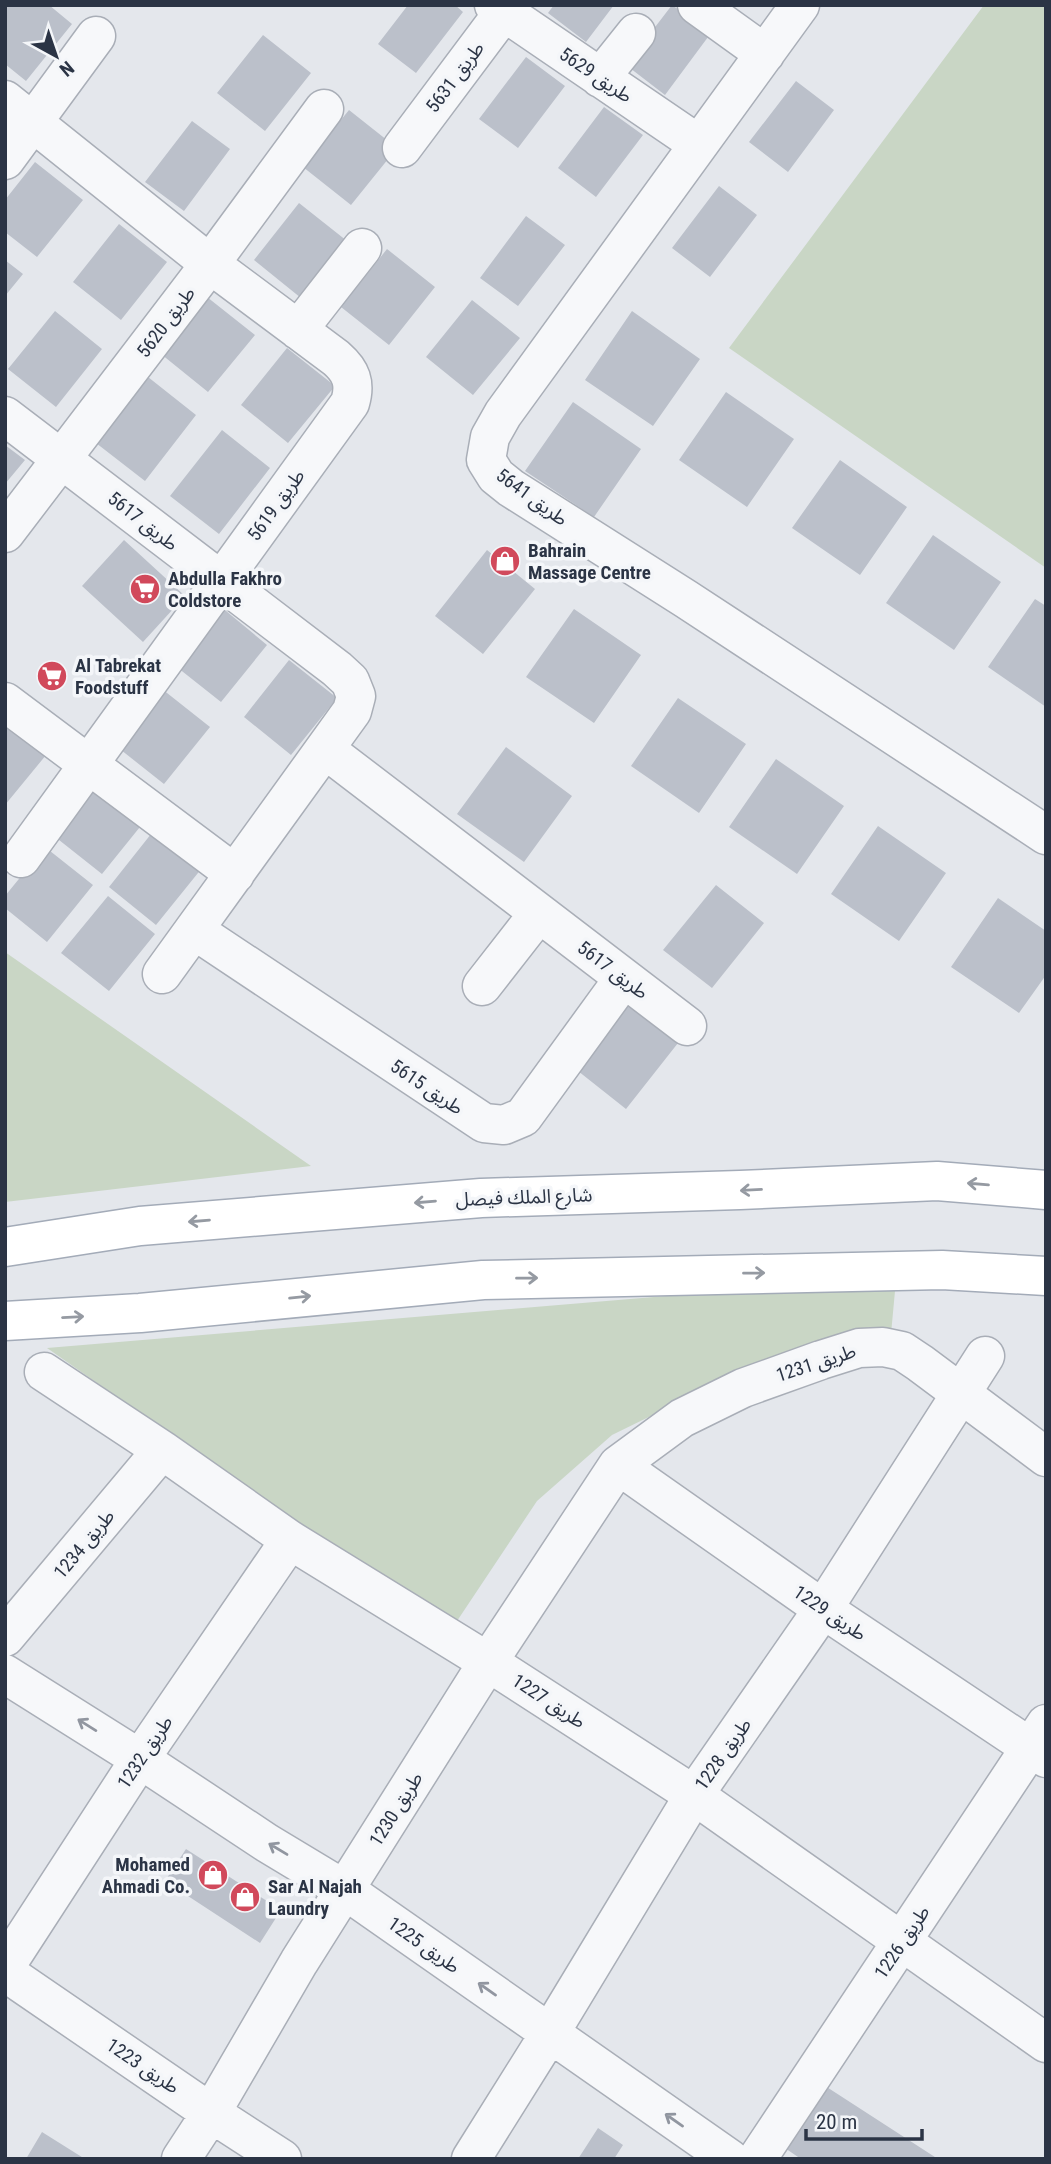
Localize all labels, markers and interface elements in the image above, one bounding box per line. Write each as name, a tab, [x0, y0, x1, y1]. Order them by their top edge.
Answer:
north arrow	[21, 21, 91, 91]
street label: طريق 5631	[421, 37, 489, 117]
street label: طريق 5629	[555, 42, 637, 108]
text: N	[55, 56, 78, 81]
street label: طريق 5620	[132, 282, 200, 362]
street label: طريق 5641	[492, 463, 572, 531]
street label: طريق 5619	[242, 465, 310, 545]
street label: طريق 5617	[103, 486, 183, 556]
place label: Bahrain Massage Centre	[528, 539, 651, 584]
shop icon: Bahrain Massage Centre	[488, 544, 522, 578]
place label: Abdulla Fakhro Coldstore	[168, 567, 282, 612]
supermarket icon: Abdulla Fakhro Coldstore	[128, 572, 162, 606]
place label: Al Tabrekat Foodstuff	[75, 654, 161, 699]
supermarket icon: Al Tabrekat Foodstuff	[35, 659, 69, 693]
street label: طريق 5617	[573, 936, 653, 1004]
street label: طريق 5615	[386, 1054, 468, 1120]
one-way arrow	[967, 1177, 990, 1190]
street label: شارع الملك فيصل	[455, 1183, 593, 1213]
one-way arrow	[739, 1183, 762, 1196]
one-way arrow	[415, 1196, 437, 1209]
one-way arrow	[188, 1215, 210, 1228]
one-way arrow	[742, 1266, 765, 1279]
one-way arrow	[515, 1272, 538, 1285]
one-way arrow	[288, 1291, 311, 1304]
one-way arrow	[62, 1310, 85, 1323]
street label: طريق 1231	[773, 1339, 859, 1387]
street label: طريق 1234	[49, 1505, 119, 1583]
street label: طريق 1229	[789, 1580, 871, 1646]
street label: طريق 1227	[508, 1669, 590, 1733]
street label: طريق 1232	[112, 1711, 178, 1793]
street label: طريق 1228	[690, 1713, 756, 1794]
one-way arrow	[78, 1718, 97, 1733]
street label: طريق 1230	[364, 1768, 428, 1850]
one-way arrow	[268, 1842, 288, 1856]
place label: Mohamed Ahmadi Co.	[102, 1853, 190, 1898]
shop icon: Mohamed Ahmadi Co.	[196, 1858, 230, 1892]
place label: Sar Al Najah Laundry	[268, 1875, 362, 1920]
shop icon: Sar Al Najah Laundry	[228, 1880, 262, 1914]
street label: طريق 1226	[869, 1901, 935, 1983]
street label: طريق 1225	[384, 1912, 465, 1978]
one-way arrow	[478, 1982, 497, 1996]
street label: طريق 1223	[102, 2033, 184, 2099]
scale bar	[806, 2098, 922, 2142]
text: 20 m	[816, 2110, 857, 2134]
one-way arrow	[665, 2113, 684, 2127]

